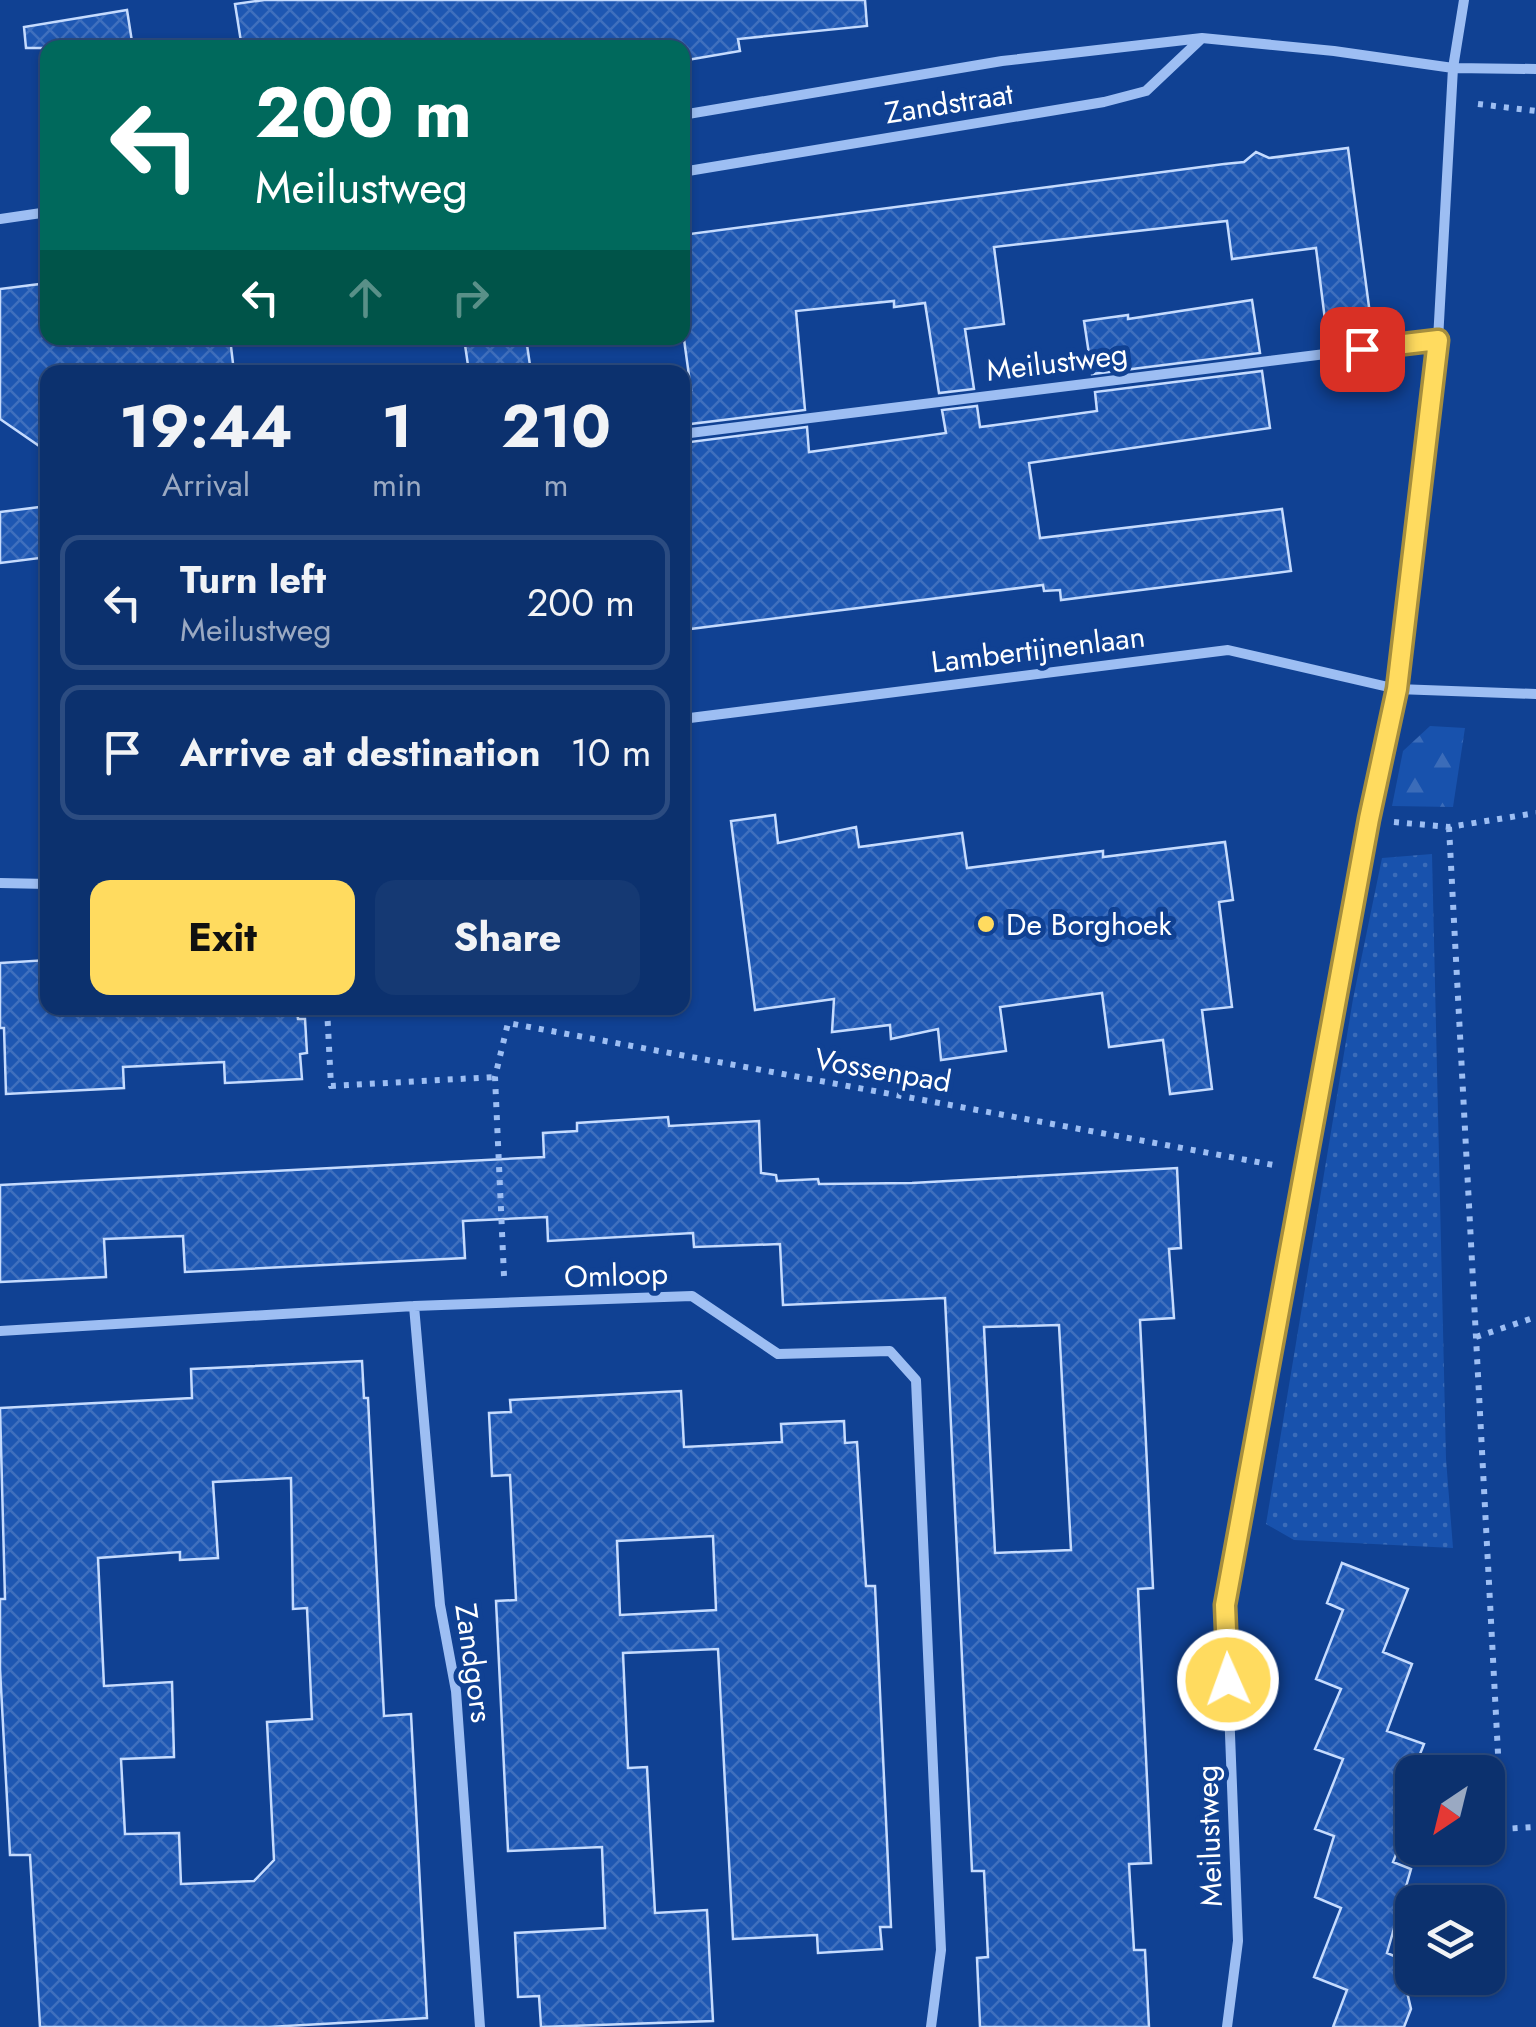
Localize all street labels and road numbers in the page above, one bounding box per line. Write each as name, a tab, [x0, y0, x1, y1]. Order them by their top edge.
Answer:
street label: Zandstraat	[882, 72, 1017, 134]
street label: Meilustweg	[984, 332, 1130, 392]
street label: Lambertijnenlaan	[929, 615, 1147, 683]
street label: Vossenpad	[811, 1037, 955, 1103]
street label: Omloop	[563, 1252, 669, 1298]
street label: Zandgors	[444, 1601, 504, 1725]
street label: Meilustweg	[1185, 1764, 1233, 1908]

